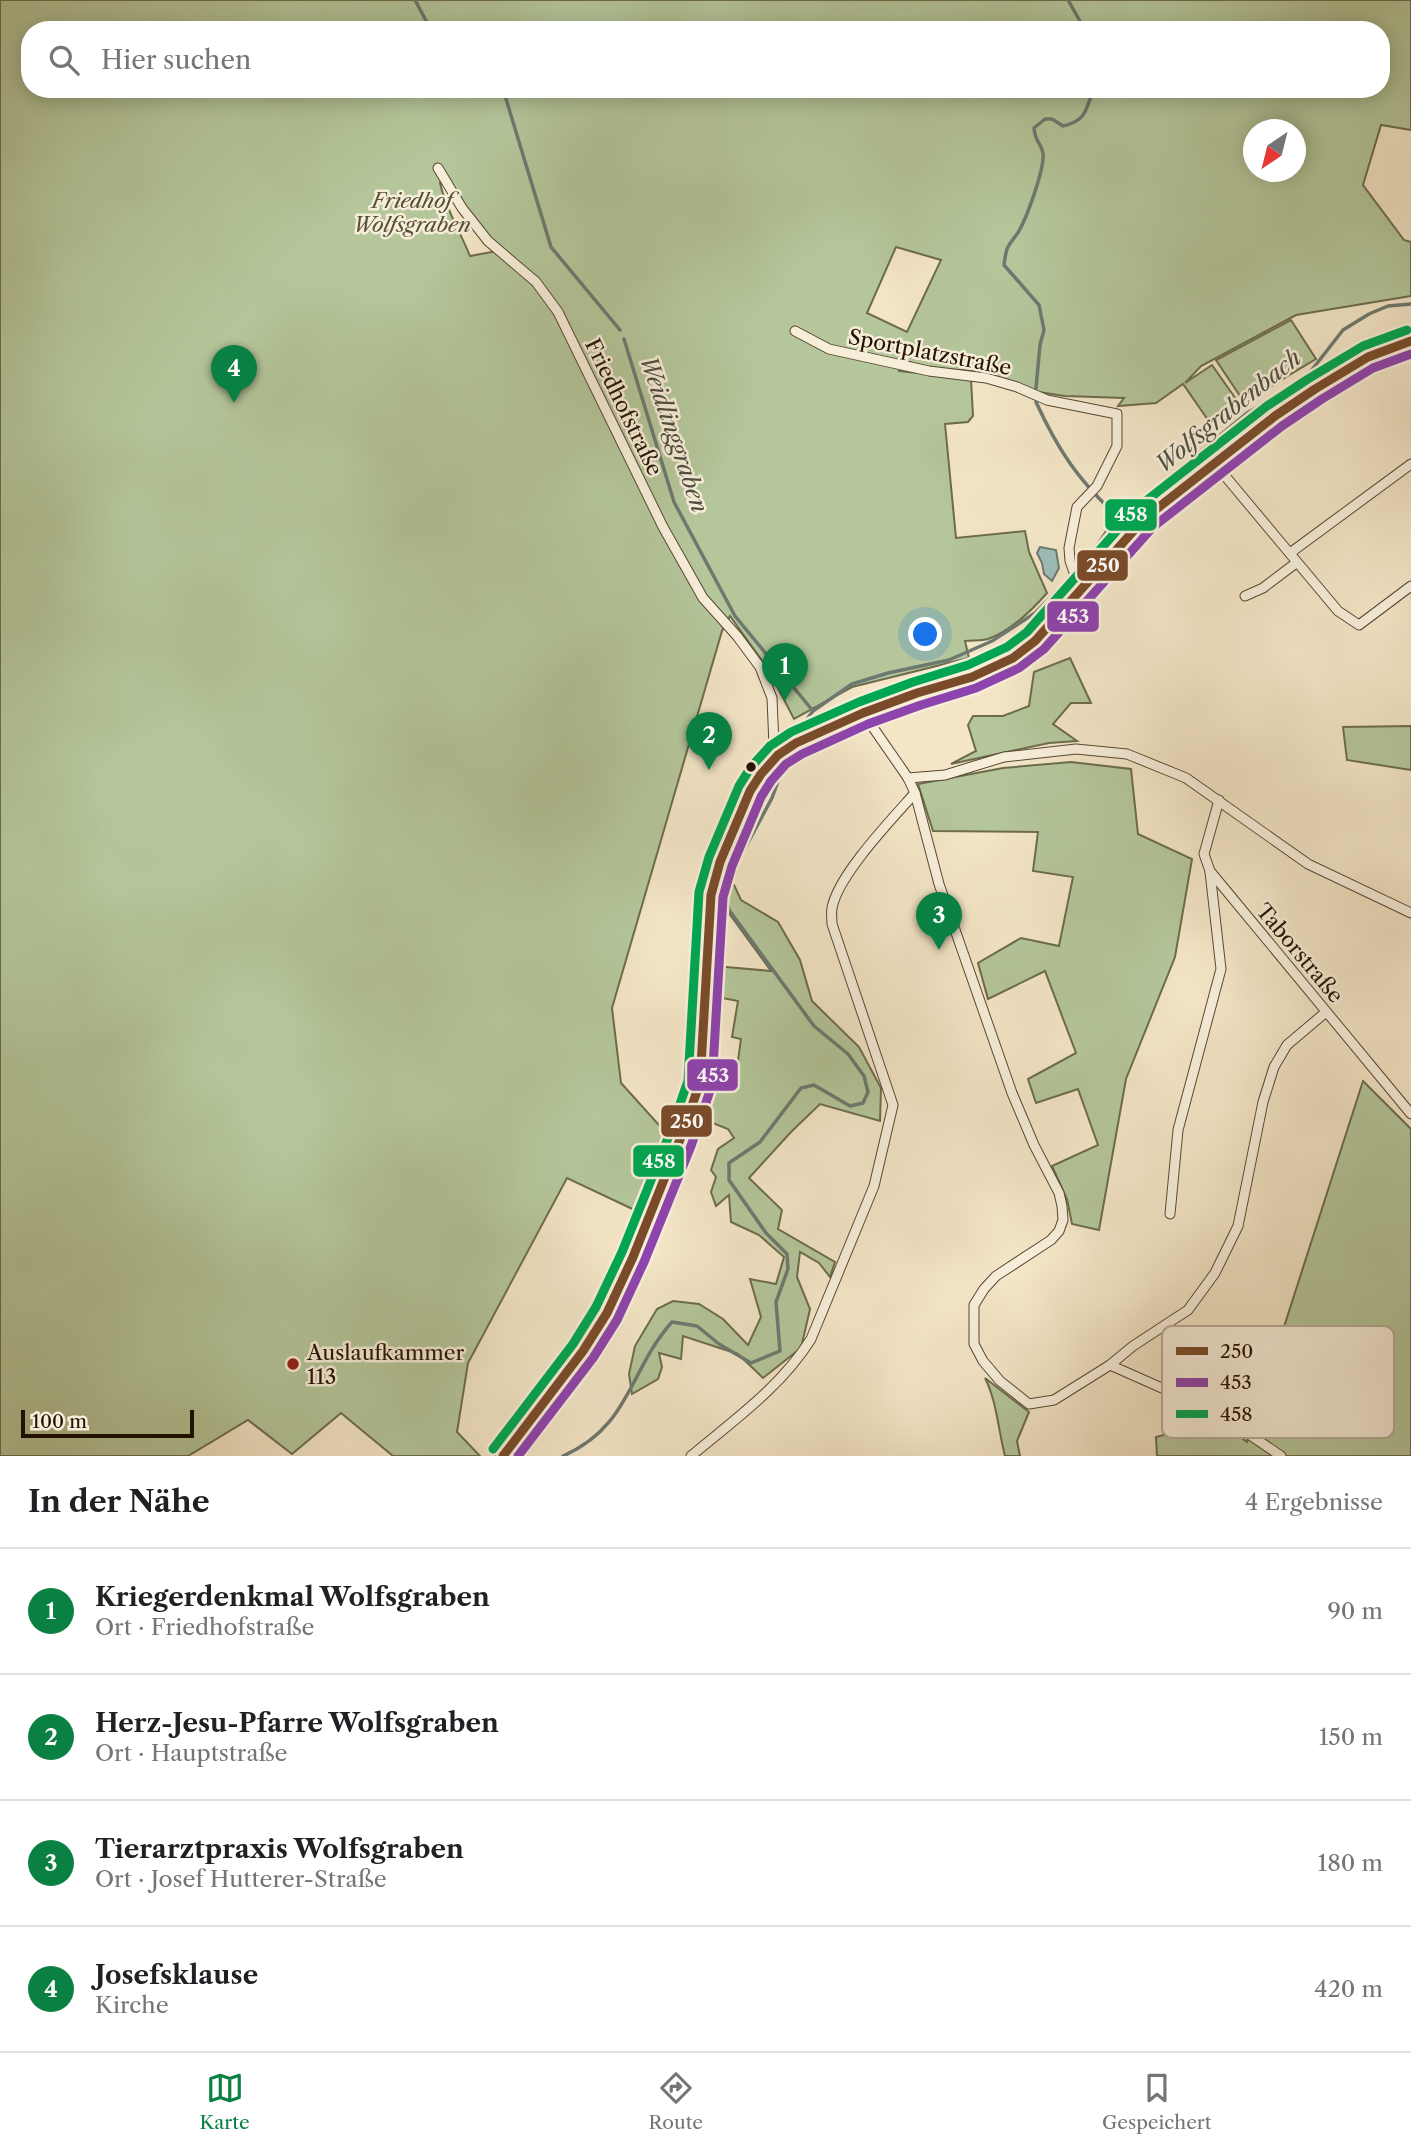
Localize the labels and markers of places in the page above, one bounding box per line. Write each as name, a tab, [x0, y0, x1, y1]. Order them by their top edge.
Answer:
pin: 4	[211, 345, 257, 403]
pin: 1	[762, 643, 808, 701]
pin: 2	[686, 712, 732, 770]
unlabelled marker	[744, 760, 758, 774]
pin: 3	[916, 892, 962, 950]
place label: Auslaufkammer 113	[306, 1340, 465, 1389]
marker: Auslaufkammer 113	[285, 1356, 301, 1372]

